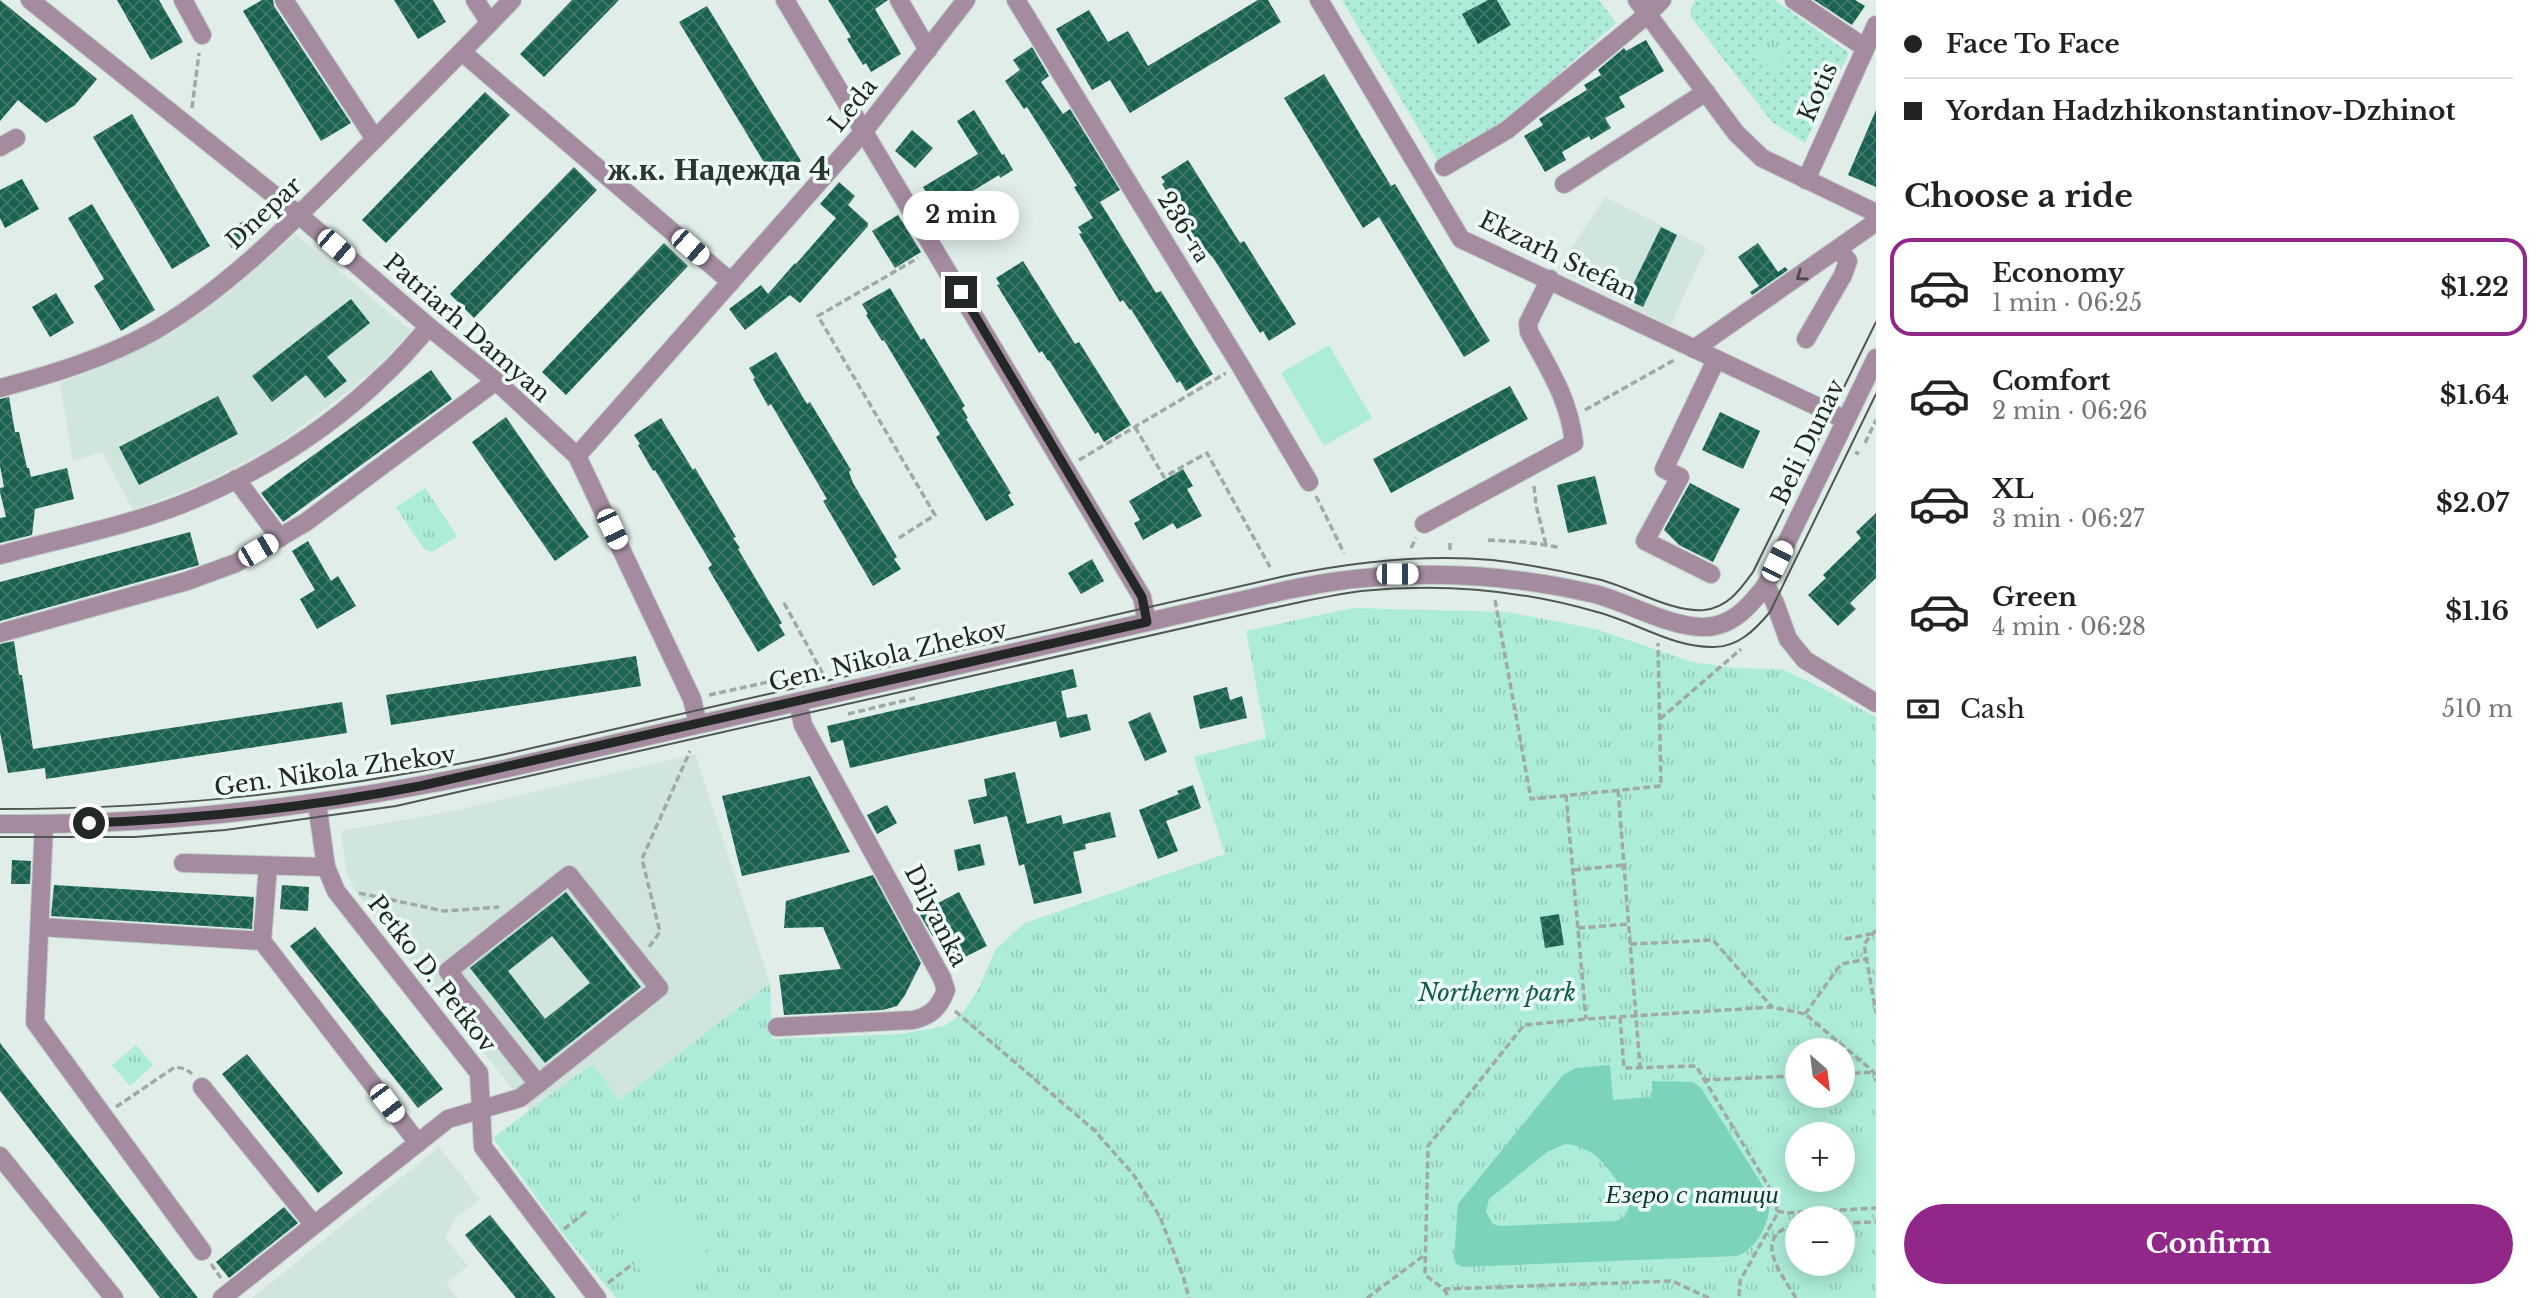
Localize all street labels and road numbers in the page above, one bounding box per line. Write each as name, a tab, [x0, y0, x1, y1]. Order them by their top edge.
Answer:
street label: Kotis	[1792, 58, 1843, 126]
street label: Leda	[822, 71, 883, 137]
street label: Dnepar	[220, 170, 308, 255]
street label: 236-та	[1152, 186, 1217, 268]
street label: Ekzarh Stefan	[1475, 205, 1642, 306]
street label: Patriarh Damyan	[378, 247, 556, 408]
street label: Beli Dunav	[1765, 374, 1851, 509]
street label: Gen. Nikola Zhekov	[766, 614, 1010, 697]
street label: Gen. Nikola Zhekov	[212, 739, 458, 802]
street label: Dilyanka	[899, 860, 975, 972]
street label: Petko D. Petkov	[362, 889, 503, 1058]

